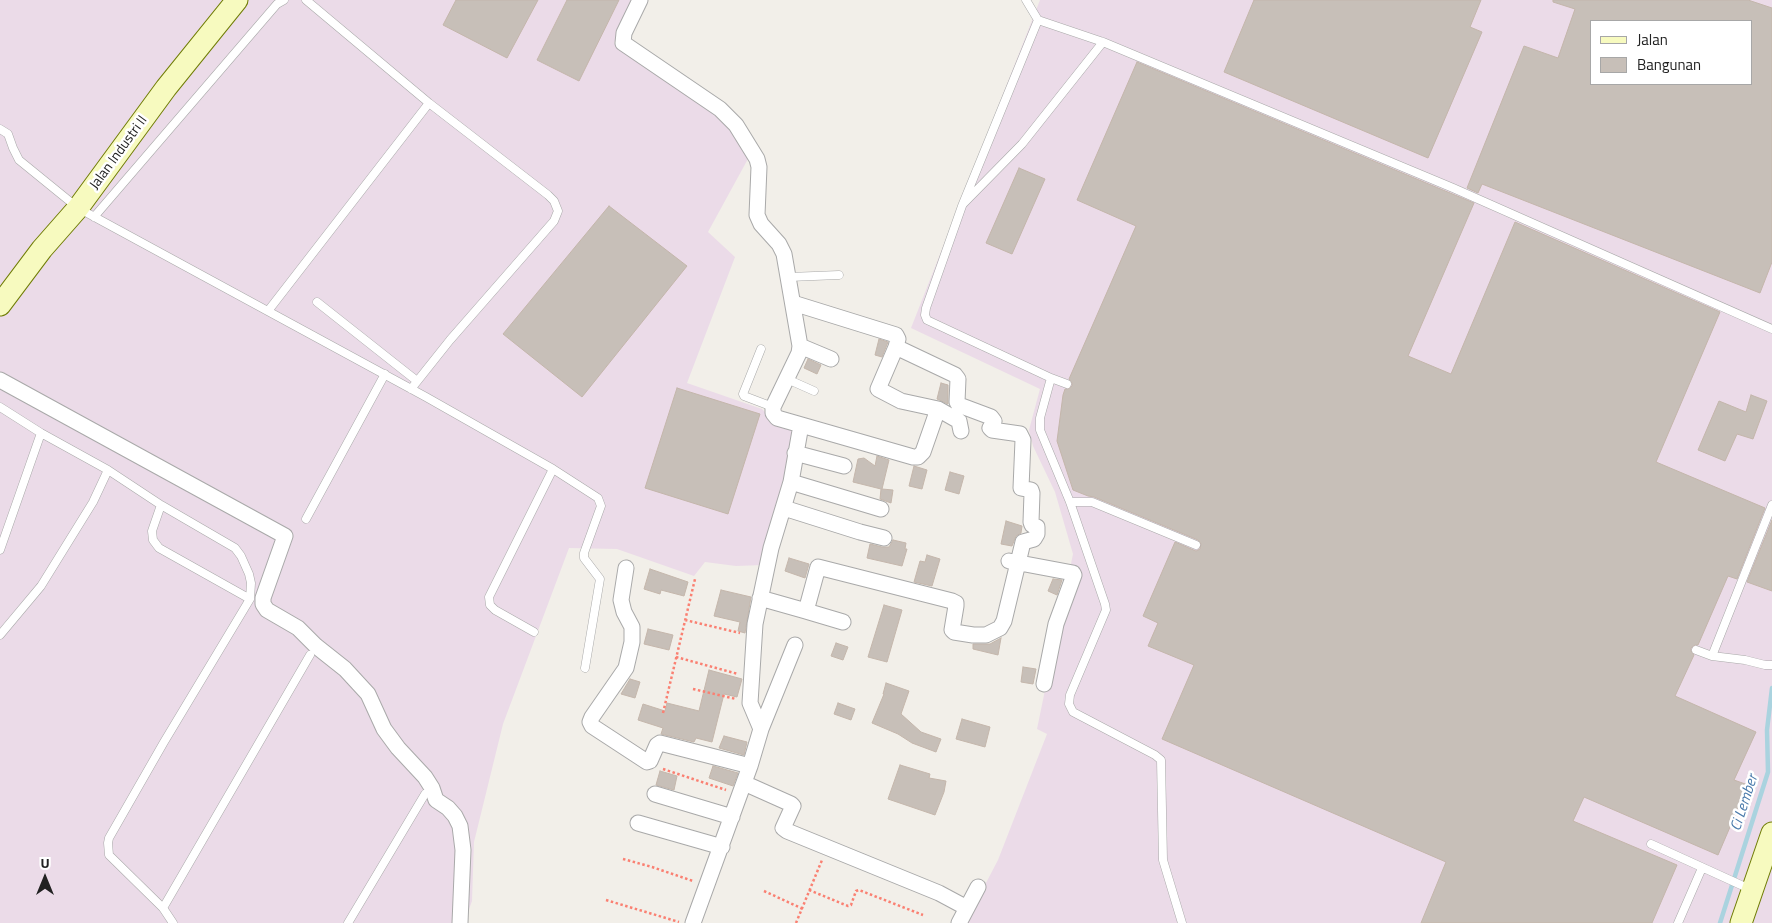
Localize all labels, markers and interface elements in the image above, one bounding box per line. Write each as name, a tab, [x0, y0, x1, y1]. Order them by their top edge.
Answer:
legend	[1590, 20, 1752, 85]
text: Jalan	[1637, 28, 1668, 51]
text: Bangunan	[1637, 53, 1701, 76]
street label: Jalan Industri II	[87, 113, 151, 193]
water label: Ci Lember	[1727, 773, 1763, 833]
text: U	[40, 852, 50, 873]
north arrow	[20, 853, 70, 903]

